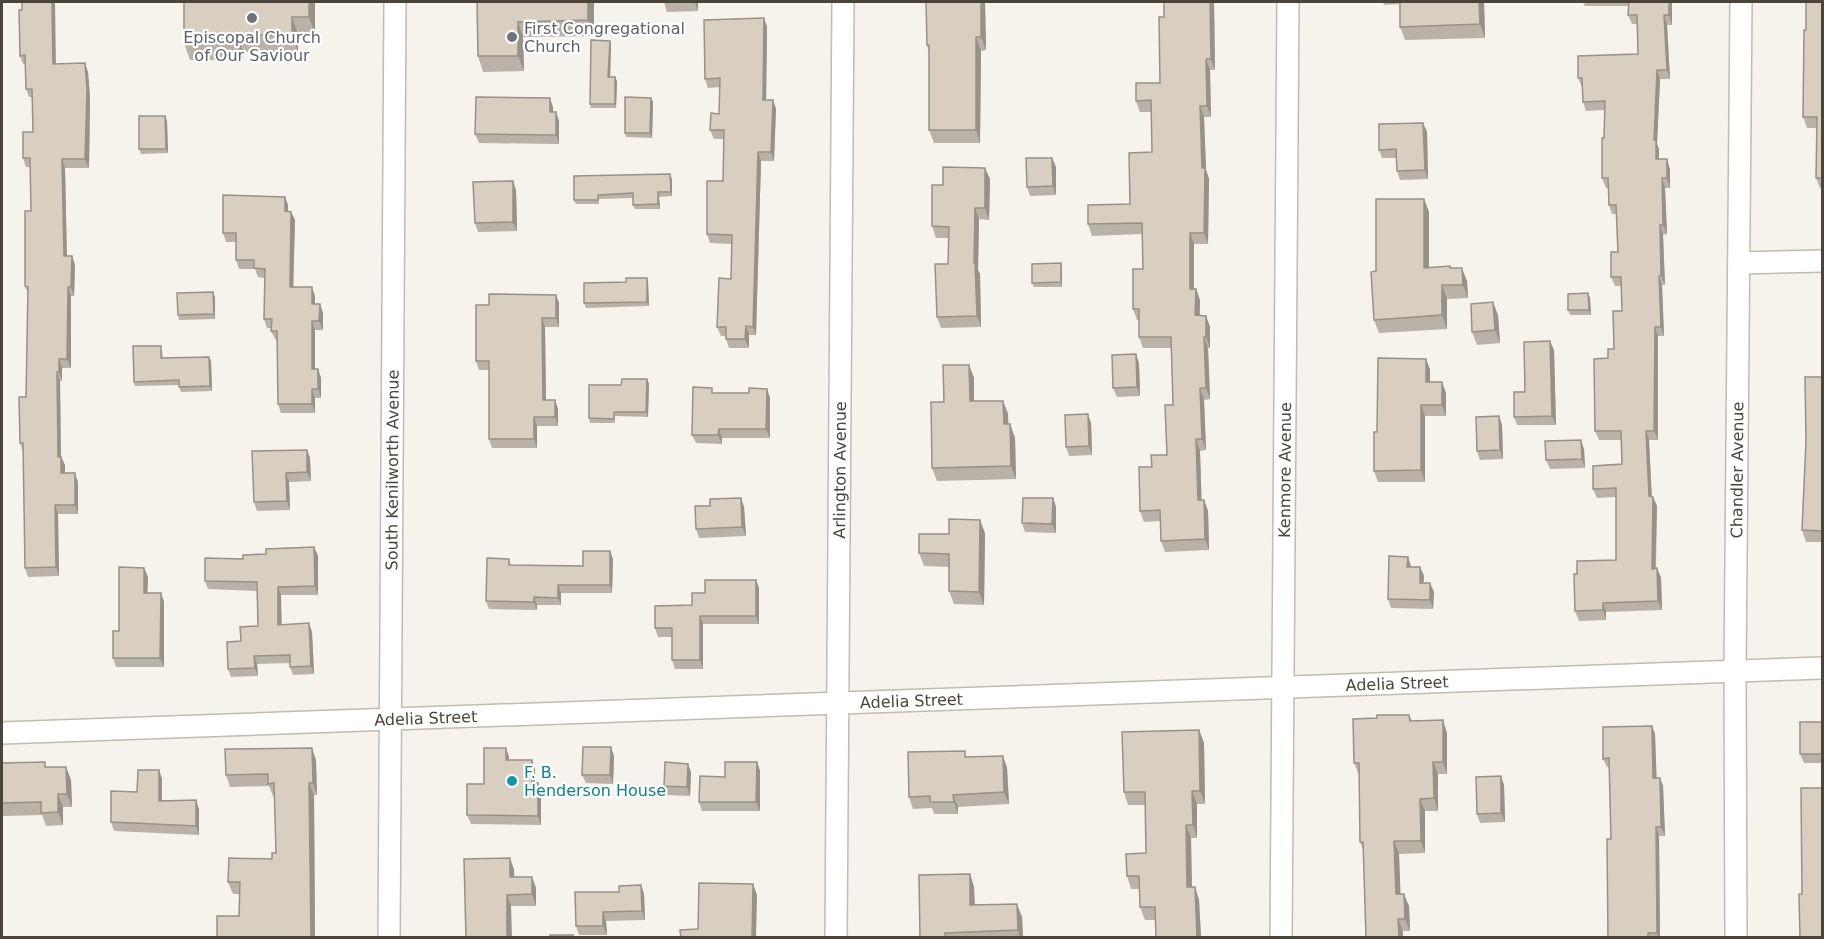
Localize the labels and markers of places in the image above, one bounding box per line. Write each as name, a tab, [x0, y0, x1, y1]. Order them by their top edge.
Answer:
marker: Episcopal Church of Our Saviour	[245, 11, 259, 25]
place label: First Congregational Church	[524, 19, 685, 56]
place label: Episcopal Church of Our Saviour	[183, 28, 321, 65]
marker: First Congregational Church	[505, 30, 519, 44]
place label: F. B. Henderson House	[524, 763, 666, 800]
marker: F. B. Henderson House	[505, 774, 519, 788]

